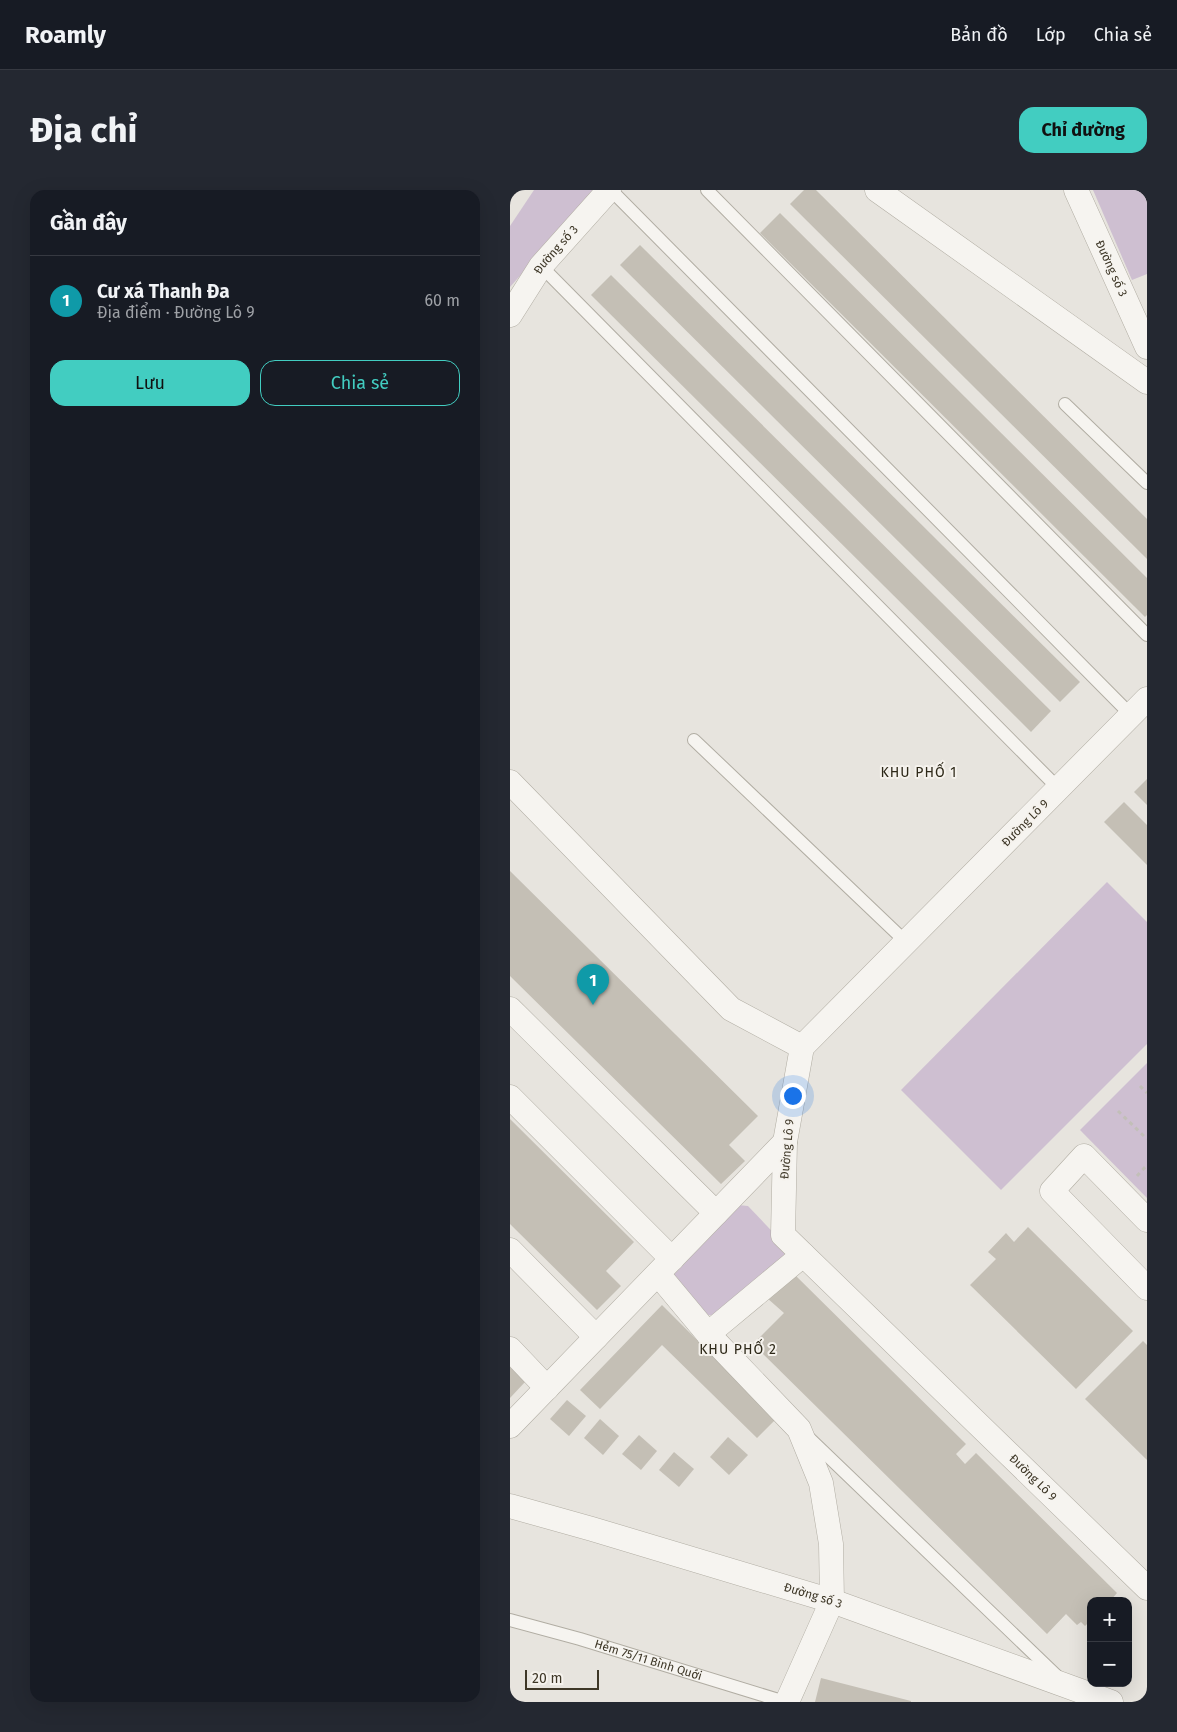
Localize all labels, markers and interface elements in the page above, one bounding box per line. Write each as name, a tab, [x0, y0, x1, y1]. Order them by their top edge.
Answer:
text: Roamly	[25, 21, 106, 49]
text: Bản đồ	[950, 24, 1008, 46]
text: Lớp	[1036, 24, 1066, 46]
text: Chia sẻ	[1094, 24, 1152, 46]
button: Chỉ đường	[1019, 107, 1147, 153]
text: Địa chỉ	[30, 109, 137, 151]
text: Gần đây	[50, 210, 127, 236]
street label: Đường số 3	[531, 222, 581, 277]
street label: Đường số 3	[1093, 238, 1130, 299]
text: Cư xá Thanh Đa	[97, 280, 230, 303]
text: 1	[62, 291, 70, 310]
text: 60 m	[425, 291, 460, 310]
text: Địa điểm · Đường Lô 9	[97, 303, 255, 322]
button: Lưu	[50, 360, 250, 406]
button: Chia sẻ	[260, 360, 460, 406]
district label: KHU PHỐ 1	[881, 761, 957, 781]
street label: Đường Lô 9	[999, 797, 1051, 849]
pin: 1	[577, 964, 609, 1005]
your location	[780, 1083, 806, 1109]
street label: Đường Lô 9	[777, 1118, 797, 1180]
district label: KHU PHỐ 2	[699, 1338, 777, 1358]
street label: Đường Lô 9	[1006, 1451, 1060, 1504]
street label: Đường số 3	[782, 1580, 844, 1611]
map controls	[1087, 1597, 1132, 1687]
button: +	[1087, 1597, 1132, 1642]
street label: Hẻm 75/11 Bình Quới	[593, 1637, 704, 1683]
button: −	[1087, 1642, 1132, 1687]
scale bar	[525, 1667, 599, 1690]
text: 20 m	[532, 1670, 562, 1687]

